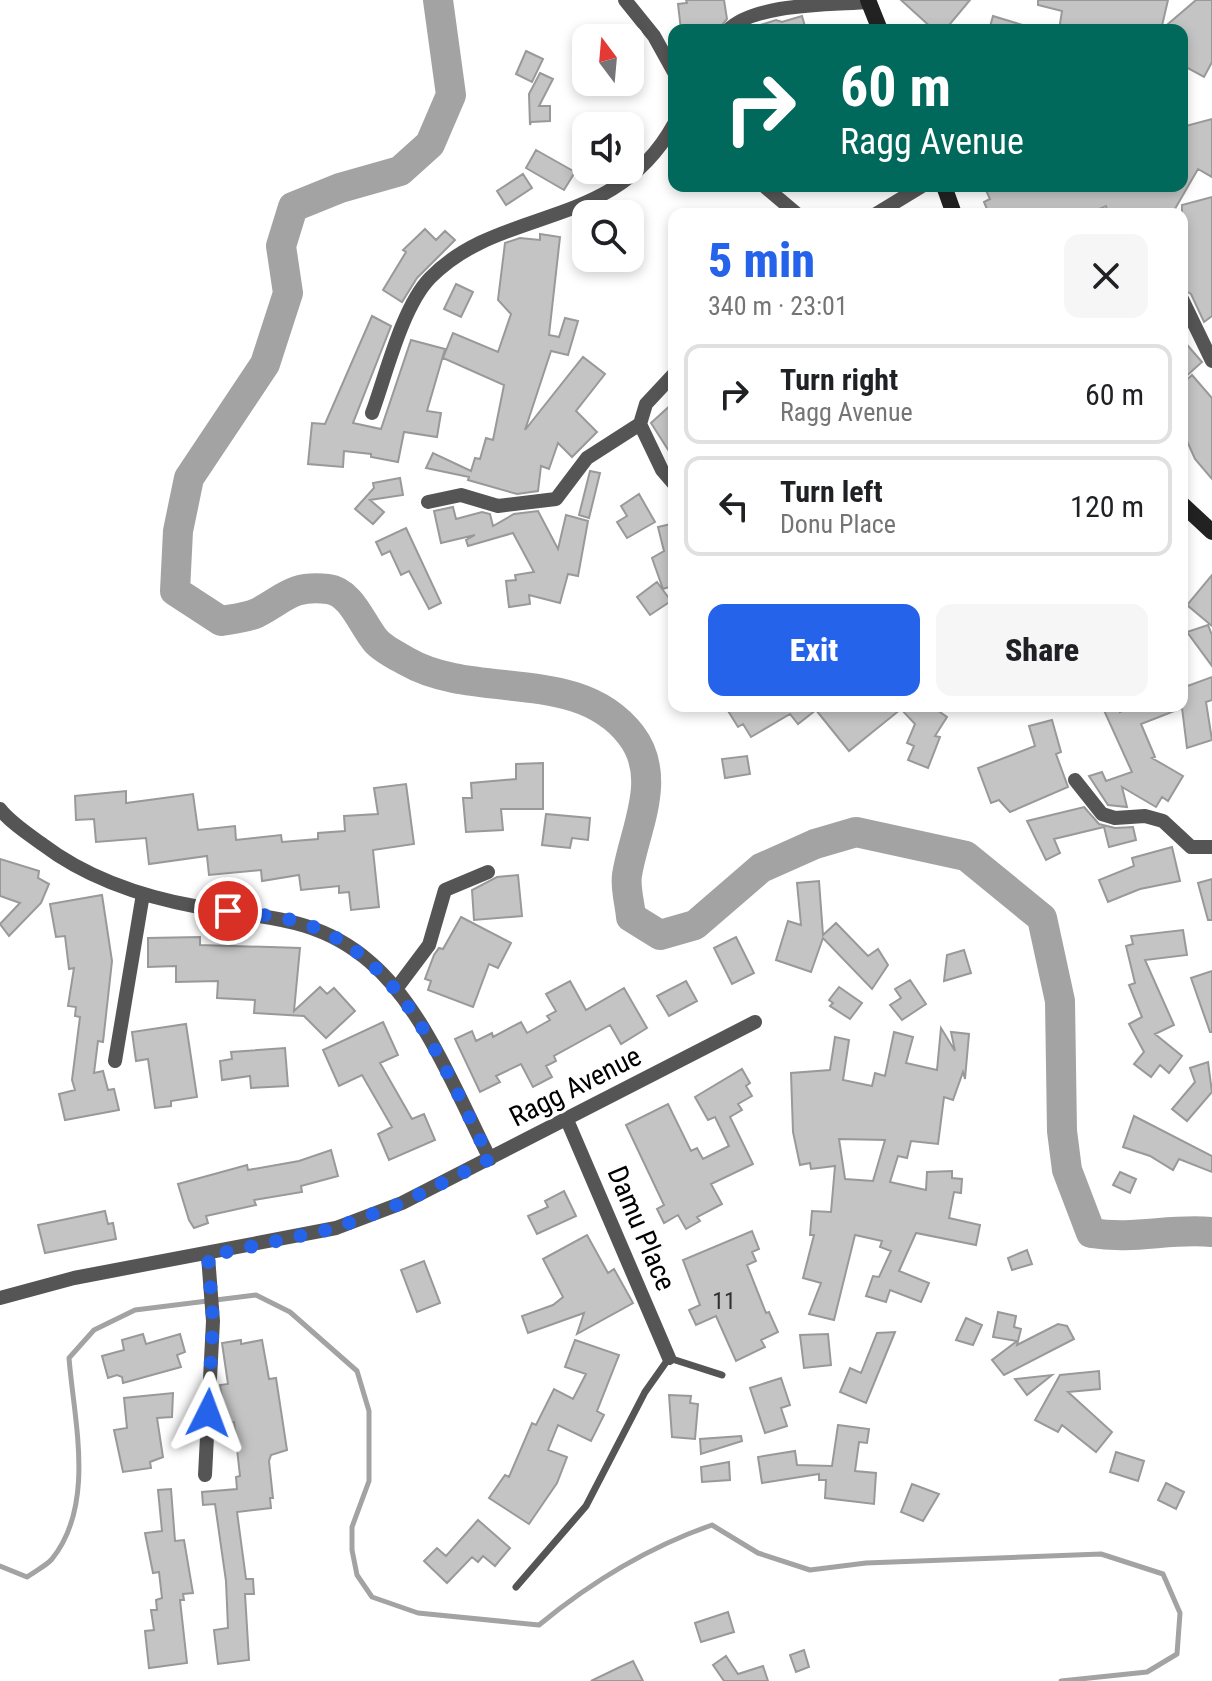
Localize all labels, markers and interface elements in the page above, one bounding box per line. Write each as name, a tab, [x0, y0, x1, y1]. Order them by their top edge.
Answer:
north arrow	[572, 24, 644, 96]
map controls	[572, 24, 644, 272]
text: 60 m	[840, 54, 951, 120]
icon: right	[708, 56, 812, 160]
button: sound	[572, 112, 644, 184]
text: Ragg Avenue	[840, 121, 1024, 163]
button: search	[572, 200, 644, 272]
text: 5 min	[708, 232, 815, 289]
button: close	[1064, 234, 1148, 318]
text: 340 m · 23:01	[708, 291, 848, 321]
text: Turn right	[780, 362, 898, 397]
icon: right	[712, 372, 756, 416]
text: 60 m	[1085, 377, 1144, 412]
text: Ragg Avenue	[780, 397, 913, 427]
text: Turn left	[780, 474, 883, 509]
icon: left	[712, 484, 756, 528]
text: 120 m	[1070, 489, 1144, 524]
text: Donu Place	[780, 509, 896, 539]
button: Exit	[708, 604, 920, 696]
button: Share	[936, 604, 1148, 696]
pin	[194, 877, 262, 945]
icon: arrive	[206, 889, 250, 933]
street label: Ragg Avenue	[504, 1039, 646, 1134]
street label: Damu Place	[601, 1161, 682, 1295]
house number: 11	[712, 1287, 736, 1315]
position arrow	[166, 1371, 250, 1455]

